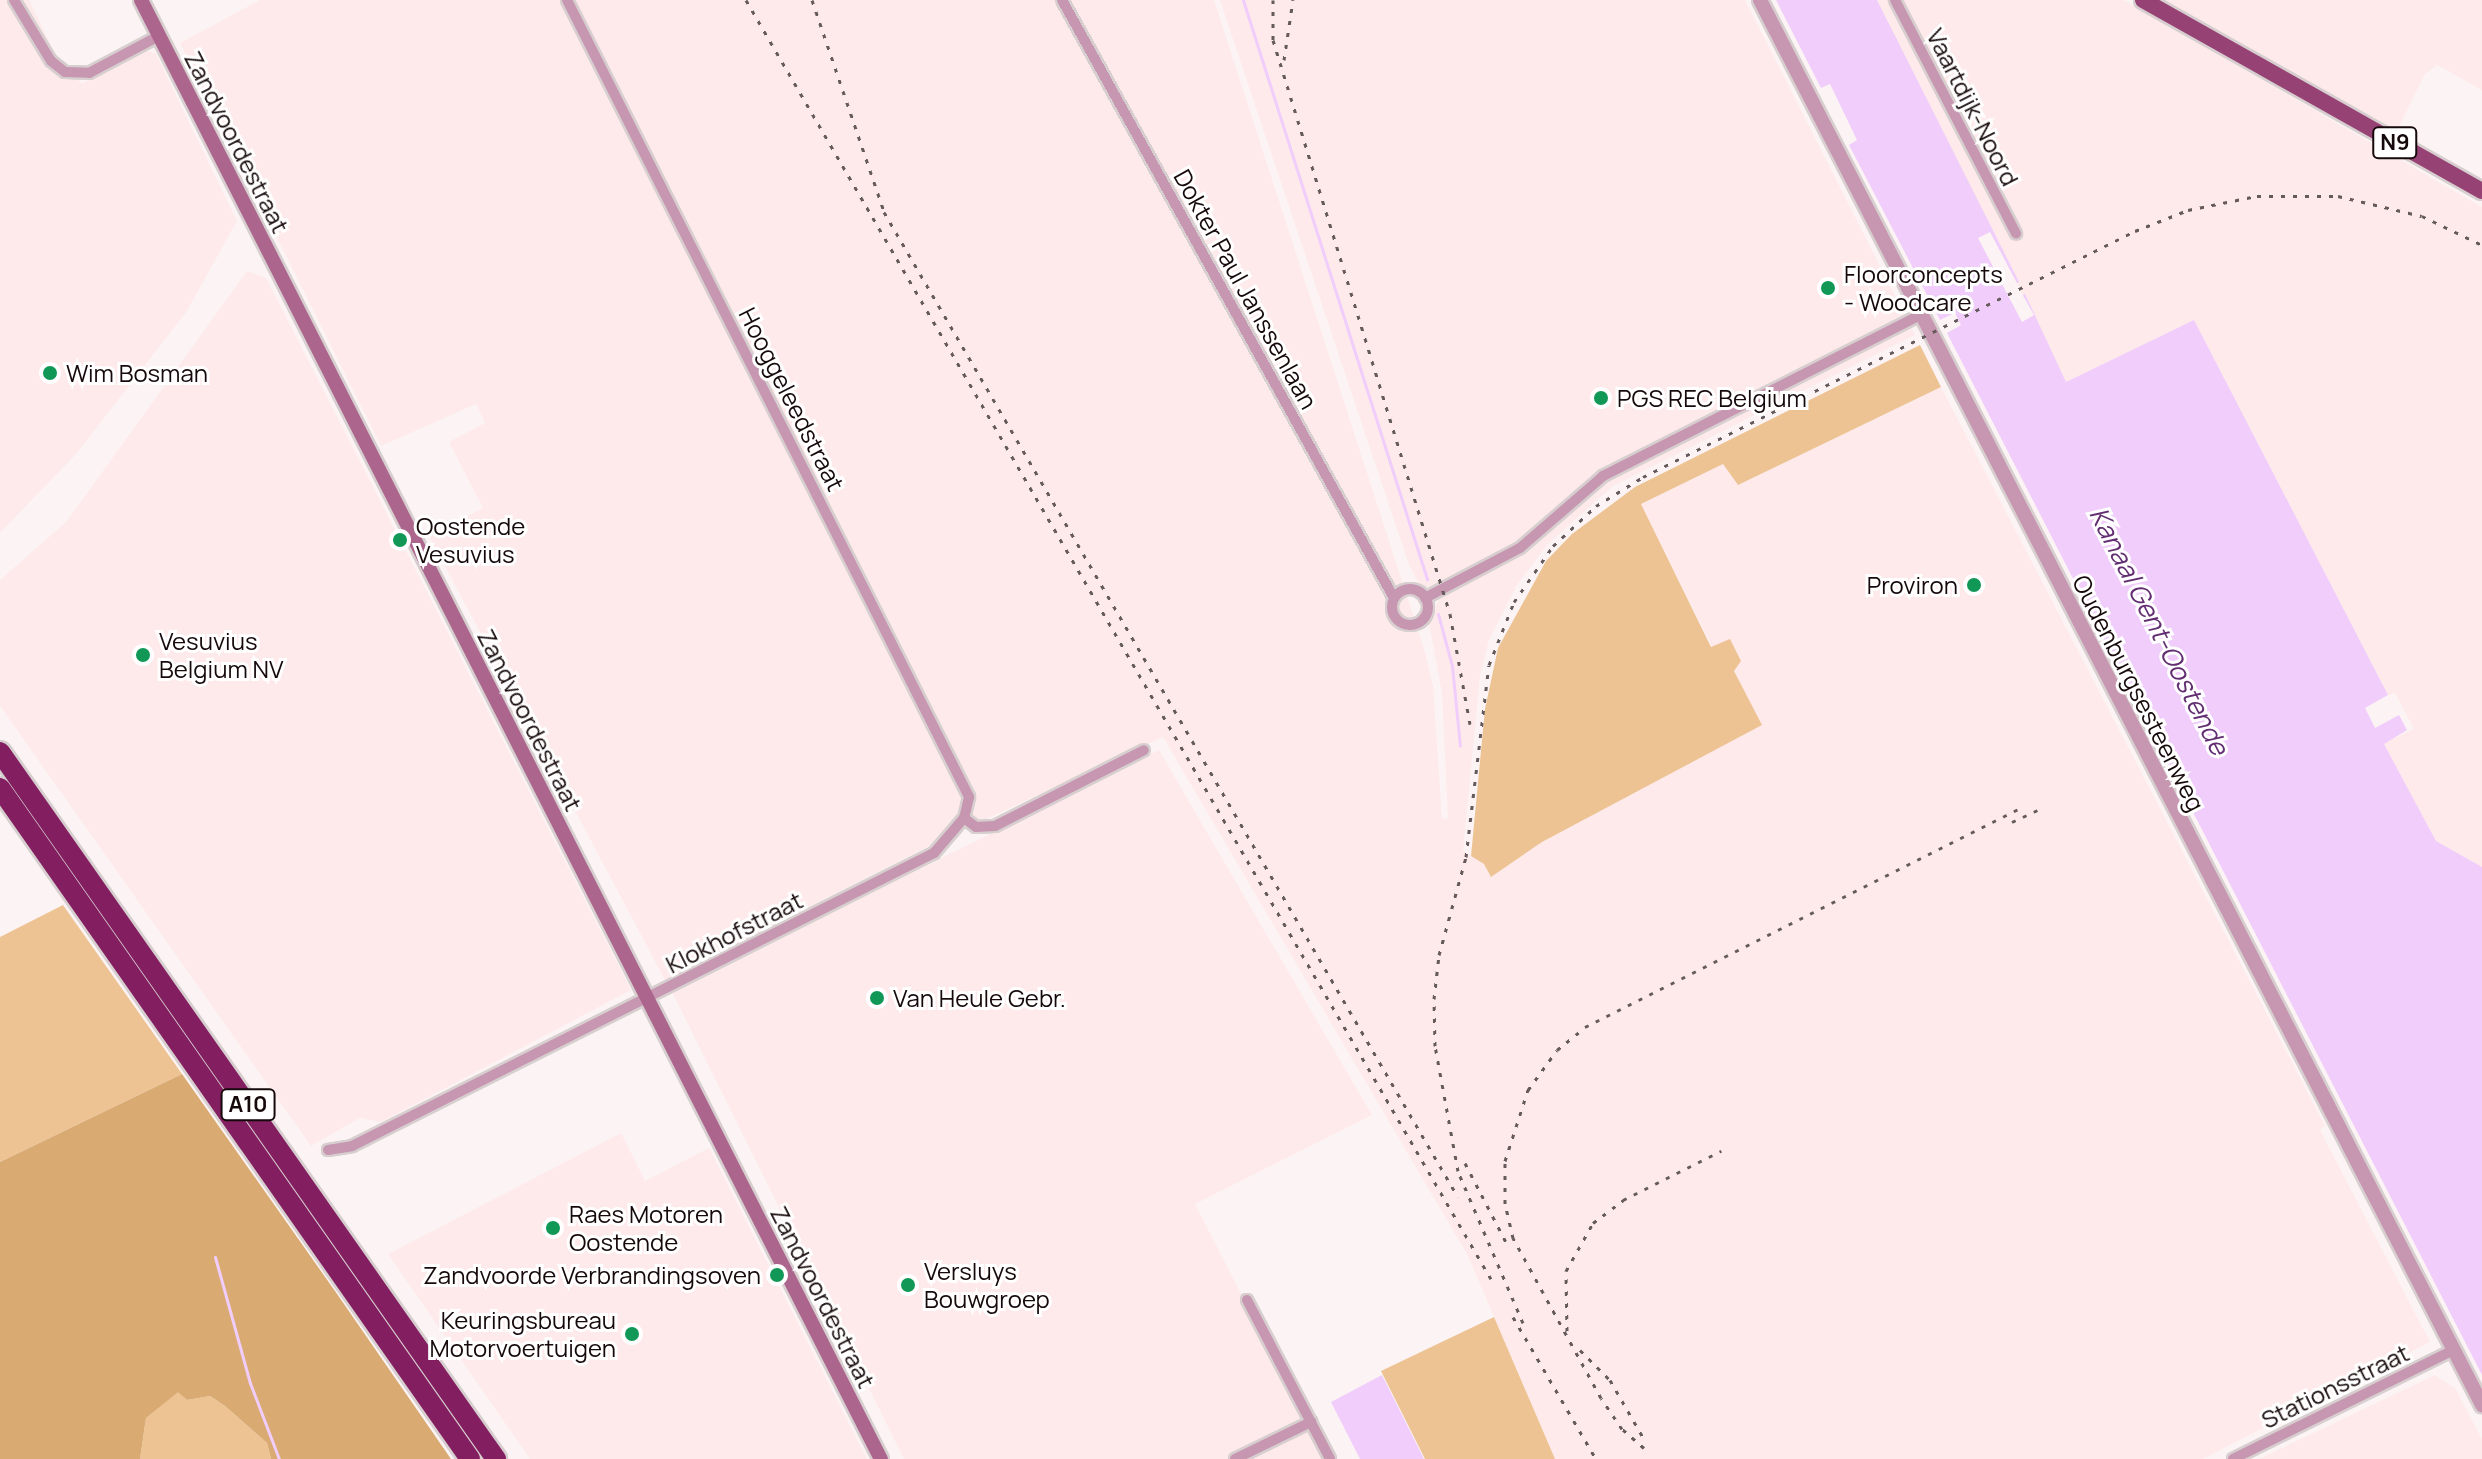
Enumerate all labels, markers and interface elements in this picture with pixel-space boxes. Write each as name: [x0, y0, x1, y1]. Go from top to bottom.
street label: Vaartdijk-Noord: [1921, 24, 2025, 190]
street label: Zandvoordestraat: [179, 46, 295, 238]
road number: N9: [2371, 125, 2419, 161]
street label: Dokter Paul Janssenlaan: [1168, 164, 1324, 414]
place label: Floorconcepts - Woodcare: [1844, 260, 2003, 316]
marker: Floorconcepts - Woodcare: [1819, 279, 1837, 297]
street label: Hooggeleedstraat: [733, 303, 851, 495]
place label: Wim Bosman: [66, 359, 208, 387]
marker: Wim Bosman: [41, 364, 59, 382]
place label: PGS REC Belgium: [1617, 384, 1807, 412]
marker: PGS REC Belgium: [1592, 389, 1610, 407]
water label: Kanaal Gent-Oostende: [2083, 502, 2235, 760]
place label: Oostende Vesuvius: [416, 512, 525, 568]
marker: Oostende Vesuvius: [391, 531, 409, 549]
street label: Oudenburgsesteenweg: [2067, 570, 2211, 816]
place label: Proviron: [1867, 571, 1958, 599]
marker: Proviron: [1965, 576, 1983, 594]
street label: Zandvoordestraat: [472, 624, 588, 816]
place label: Vesuvius Belgium NV: [159, 627, 283, 683]
marker: Vesuvius Belgium NV: [134, 646, 152, 664]
street label: Klokhofstraat: [661, 885, 807, 979]
place label: Van Heule Gebr.: [893, 984, 1066, 1012]
marker: Van Heule Gebr.: [868, 989, 886, 1007]
road number: A10: [220, 1087, 276, 1123]
place label: Raes Motoren Oostende: [569, 1200, 723, 1256]
street label: Zandvoordestraat: [765, 1201, 881, 1393]
marker: Raes Motoren Oostende: [544, 1219, 562, 1237]
place label: Versluys Bouwgroep: [924, 1257, 1050, 1313]
place label: Zandvoorde Verbrandingsoven: [423, 1261, 761, 1289]
marker: Zandvoorde Verbrandingsoven: [768, 1266, 786, 1284]
marker: Versluys Bouwgroep: [899, 1276, 917, 1294]
place label: Keuringsbureau Motorvoertuigen: [429, 1306, 616, 1362]
marker: Keuringsbureau Motorvoertuigen: [623, 1325, 641, 1343]
street label: Stationsstraat: [2256, 1338, 2414, 1434]

